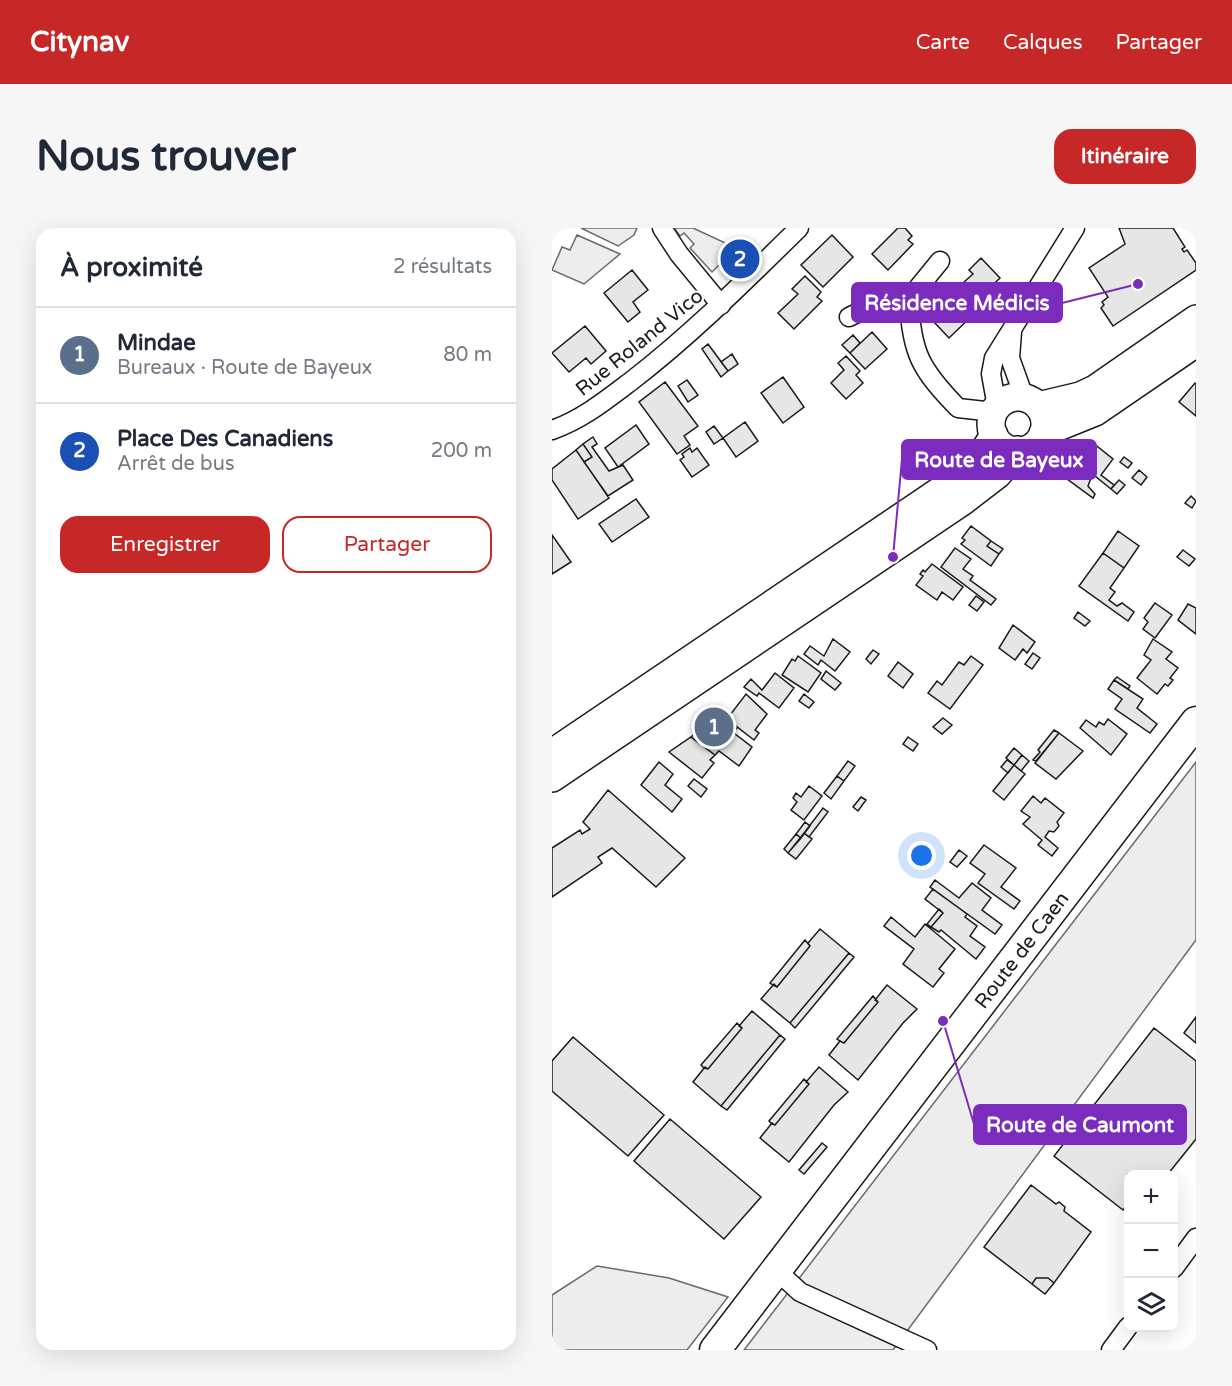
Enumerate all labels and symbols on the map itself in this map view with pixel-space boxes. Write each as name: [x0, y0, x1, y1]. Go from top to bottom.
pin: 2: [720, 237, 759, 282]
callout: Résidence Médicis: [852, 283, 1062, 322]
street label: Rue Roland Vico: [571, 284, 708, 401]
text: Résidence Médicis: [864, 291, 1050, 316]
callout: Route de Bayeux: [902, 440, 1096, 479]
text: Route de Bayeux: [914, 448, 1084, 473]
pin: 1: [694, 704, 734, 750]
your location: [907, 841, 936, 870]
street label: Route de Caen: [970, 887, 1074, 1014]
callout: Route de Caumont: [974, 1105, 1186, 1144]
text: Route de Caumont: [986, 1113, 1174, 1138]

